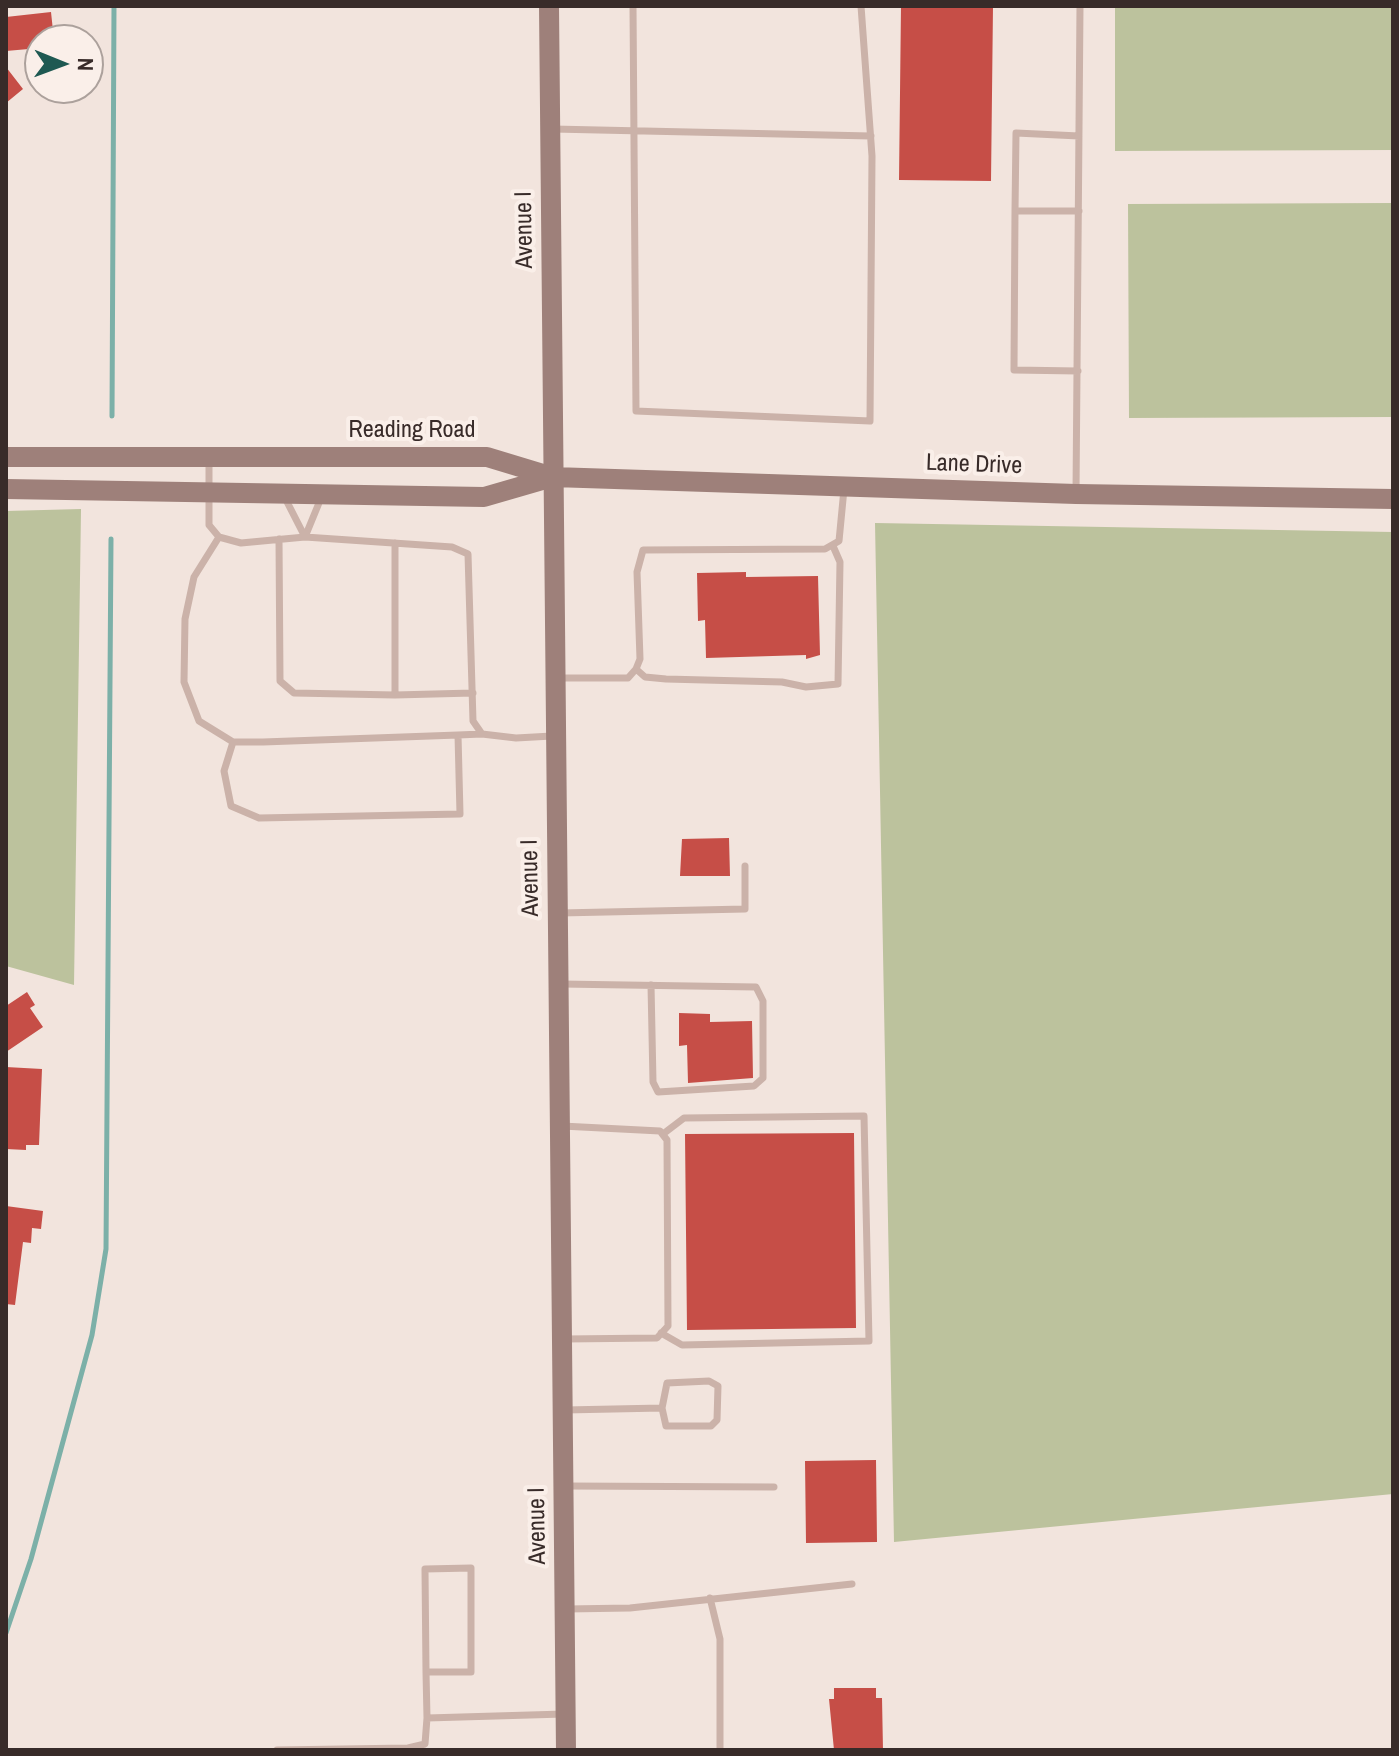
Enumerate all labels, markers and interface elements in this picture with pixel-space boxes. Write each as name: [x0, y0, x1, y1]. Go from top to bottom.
north arrow: [24, 24, 104, 104]
text: N: [71, 58, 101, 71]
street label: Avenue I: [510, 191, 540, 269]
street label: Reading Road: [349, 417, 475, 445]
street label: Lane Drive: [925, 449, 1023, 481]
street label: Avenue I: [516, 839, 546, 917]
street label: Avenue I: [523, 1487, 553, 1565]

